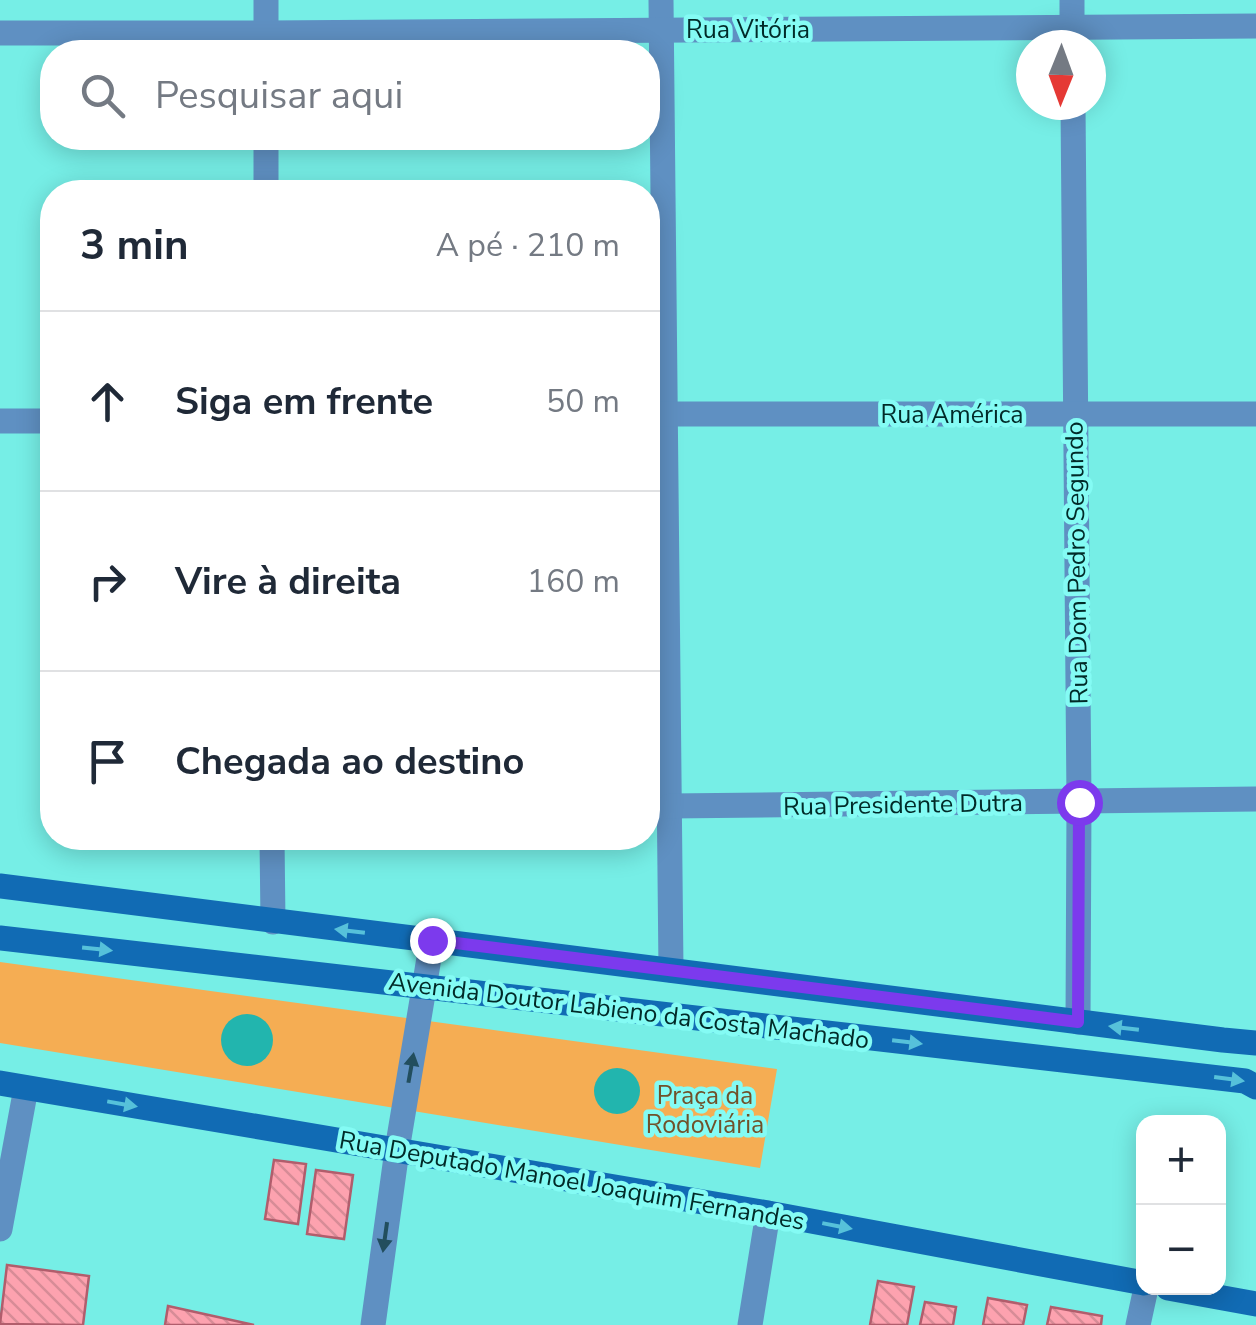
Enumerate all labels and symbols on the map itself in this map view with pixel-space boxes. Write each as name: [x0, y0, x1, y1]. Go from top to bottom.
street label: Rua Vitória: [686, 13, 810, 47]
north arrow: [1016, 30, 1106, 120]
street label: Rua América: [881, 398, 1023, 432]
street label: Rua Dom Pedro Segundo: [1058, 421, 1096, 705]
route start: [1057, 780, 1103, 826]
street label: Rua Presidente Dutra: [783, 786, 1023, 824]
route end: [410, 918, 456, 964]
one-way arrow: [334, 923, 366, 939]
one-way arrow: [81, 941, 113, 957]
street label: Avenida Doutor Labieno da Costa Machado: [387, 965, 871, 1057]
one-way arrow: [1108, 1019, 1140, 1035]
one-way arrow: [891, 1034, 923, 1050]
one-way arrow: [404, 1052, 419, 1083]
one-way arrow: [1214, 1072, 1245, 1088]
park label: Praça da Rodoviária: [646, 1079, 764, 1142]
one-way arrow: [107, 1097, 138, 1112]
street label: Rua Deputado Manoel Joaquim Fernandes: [336, 1123, 807, 1239]
one-way arrow: [822, 1219, 854, 1234]
one-way arrow: [377, 1222, 393, 1254]

